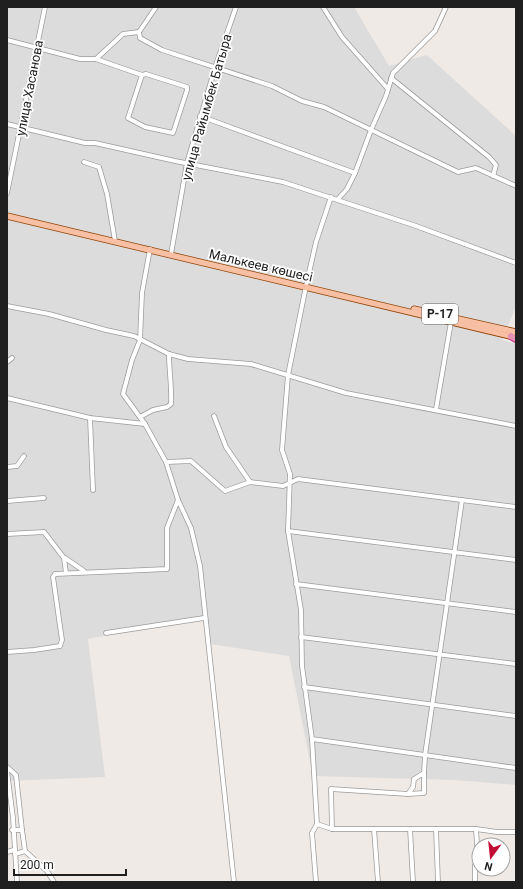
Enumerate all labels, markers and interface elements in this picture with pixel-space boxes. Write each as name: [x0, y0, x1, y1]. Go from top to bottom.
street label: улица Райымбек Батыра: [178, 32, 235, 182]
street label: улица Хасанова: [13, 39, 46, 137]
street label: Малькеев көшесі: [208, 246, 314, 285]
road number: P-17: [422, 304, 458, 324]
north arrow: [471, 837, 511, 877]
scale bar: [14, 851, 126, 877]
text: 200 m: [20, 858, 54, 872]
text: N: [483, 859, 494, 873]

